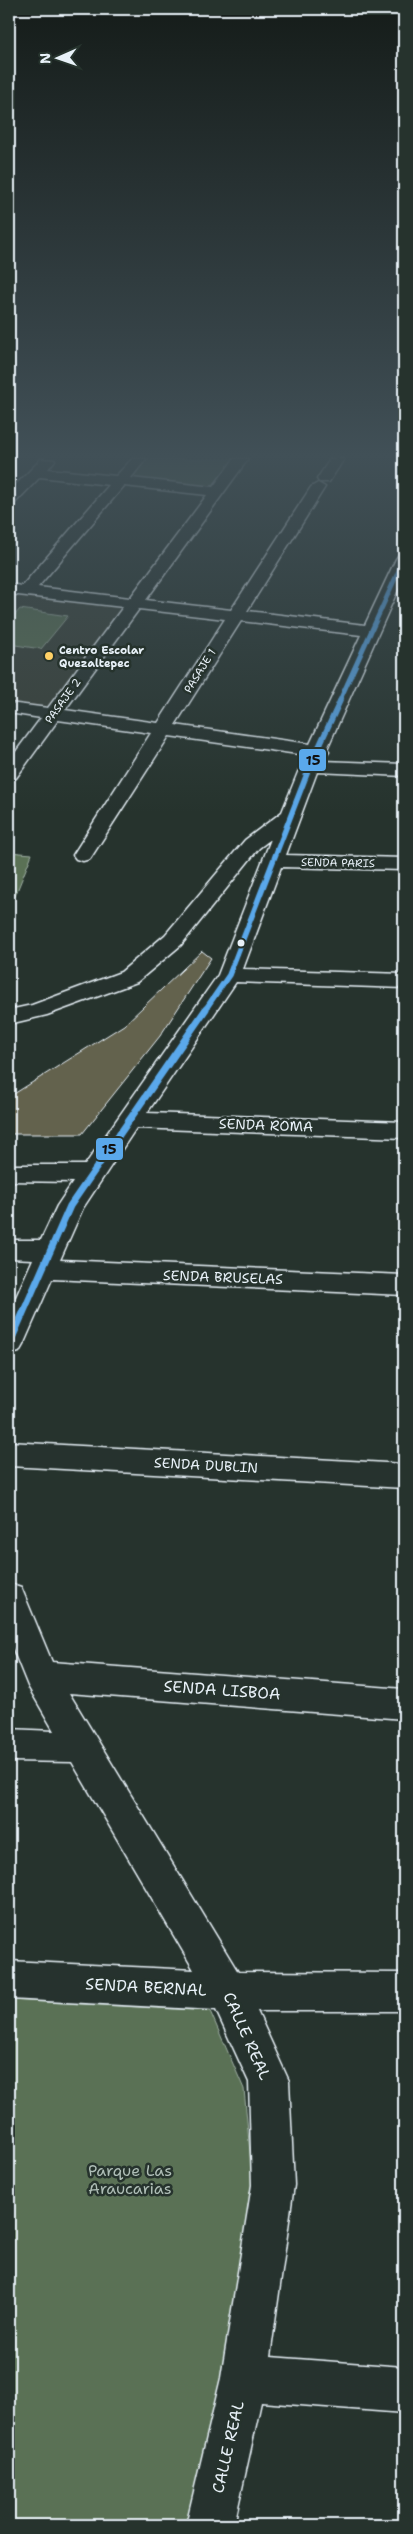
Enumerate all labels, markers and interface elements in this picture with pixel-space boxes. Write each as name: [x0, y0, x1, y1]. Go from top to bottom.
north arrow: [32, 32, 82, 82]
text: N: [36, 53, 54, 64]
place label: Centro Escolar Quezaltepec: [59, 643, 144, 671]
street label: PASAJE 1: [181, 646, 219, 696]
marker: Centro Escolar Quezaltepec: [43, 650, 55, 662]
street label: PASAJE 2: [41, 675, 85, 727]
line badge: 15: [298, 748, 327, 772]
text: 15: [305, 751, 321, 769]
street label: SENDA PARIS: [301, 855, 375, 871]
unlabelled marker: [236, 938, 246, 948]
street label: SENDA ROMA: [219, 1114, 313, 1136]
line badge: 15: [95, 1137, 124, 1161]
text: 15: [101, 1140, 117, 1158]
street label: SENDA BRUSELAS: [163, 1266, 284, 1288]
street label: SENDA DUBLIN: [153, 1453, 259, 1477]
street label: SENDA LISBOA: [163, 1675, 281, 1705]
street label: SENDA BERNAL: [85, 1973, 207, 2001]
street label: CALLE REAL: [218, 1989, 276, 2083]
park label: Parque Las Araucarias: [88, 2160, 172, 2199]
street label: CALLE REAL: [207, 2399, 249, 2495]

